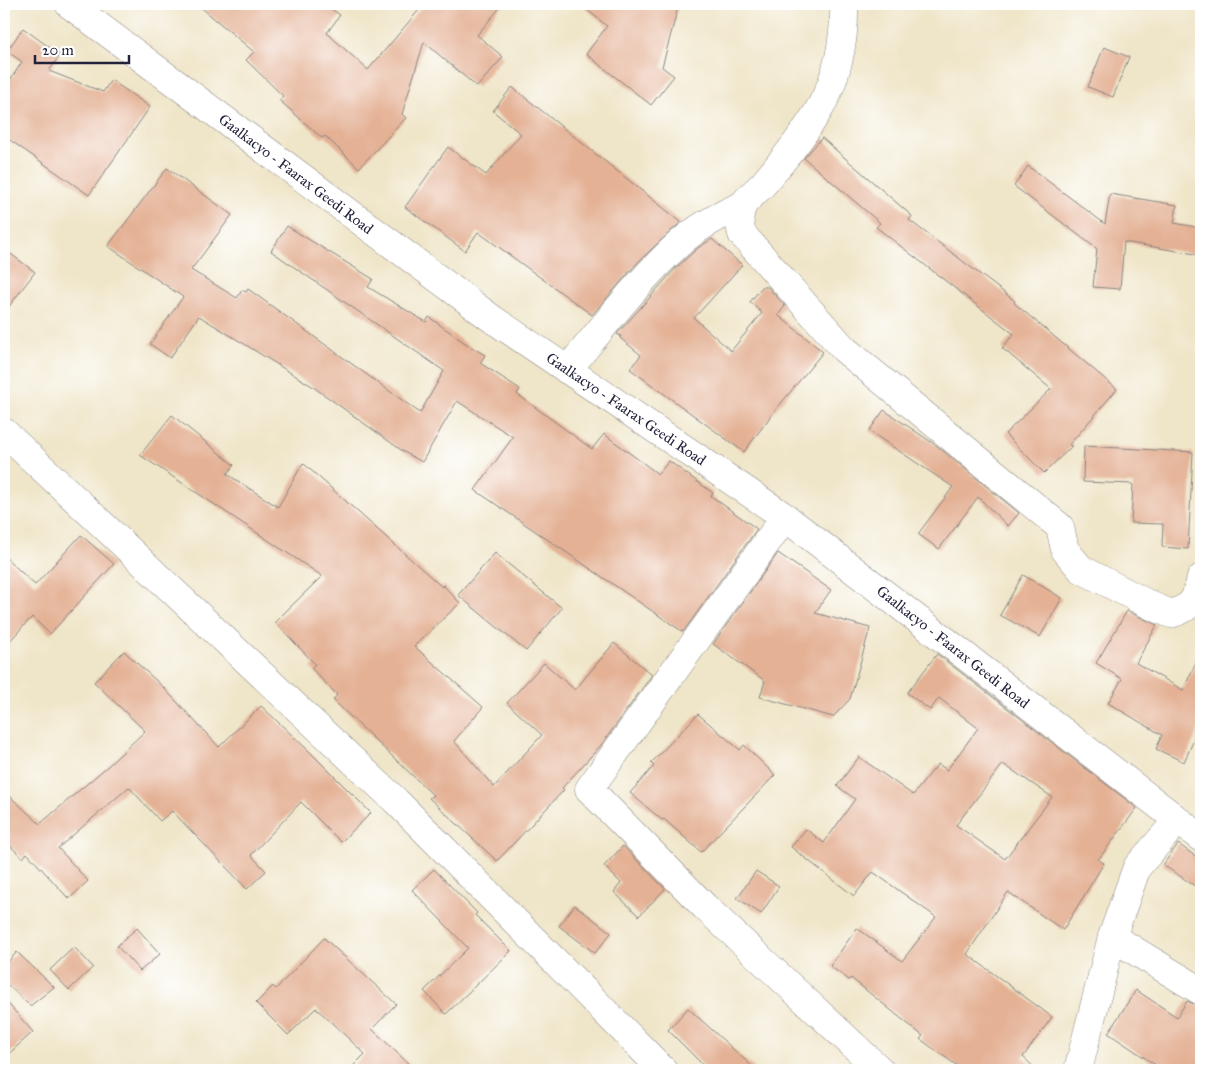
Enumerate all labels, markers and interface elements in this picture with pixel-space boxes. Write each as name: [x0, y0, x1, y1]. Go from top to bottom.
scale bar: [35, 32, 129, 64]
text: 20 m: [42, 41, 74, 59]
street label: Gaalkacyo - Faarax Geedi Road: [215, 110, 377, 238]
street label: Gaalkacyo - Faarax Geedi Road: [543, 349, 710, 470]
street label: Gaalkacyo - Faarax Geedi Road: [873, 582, 1033, 713]

